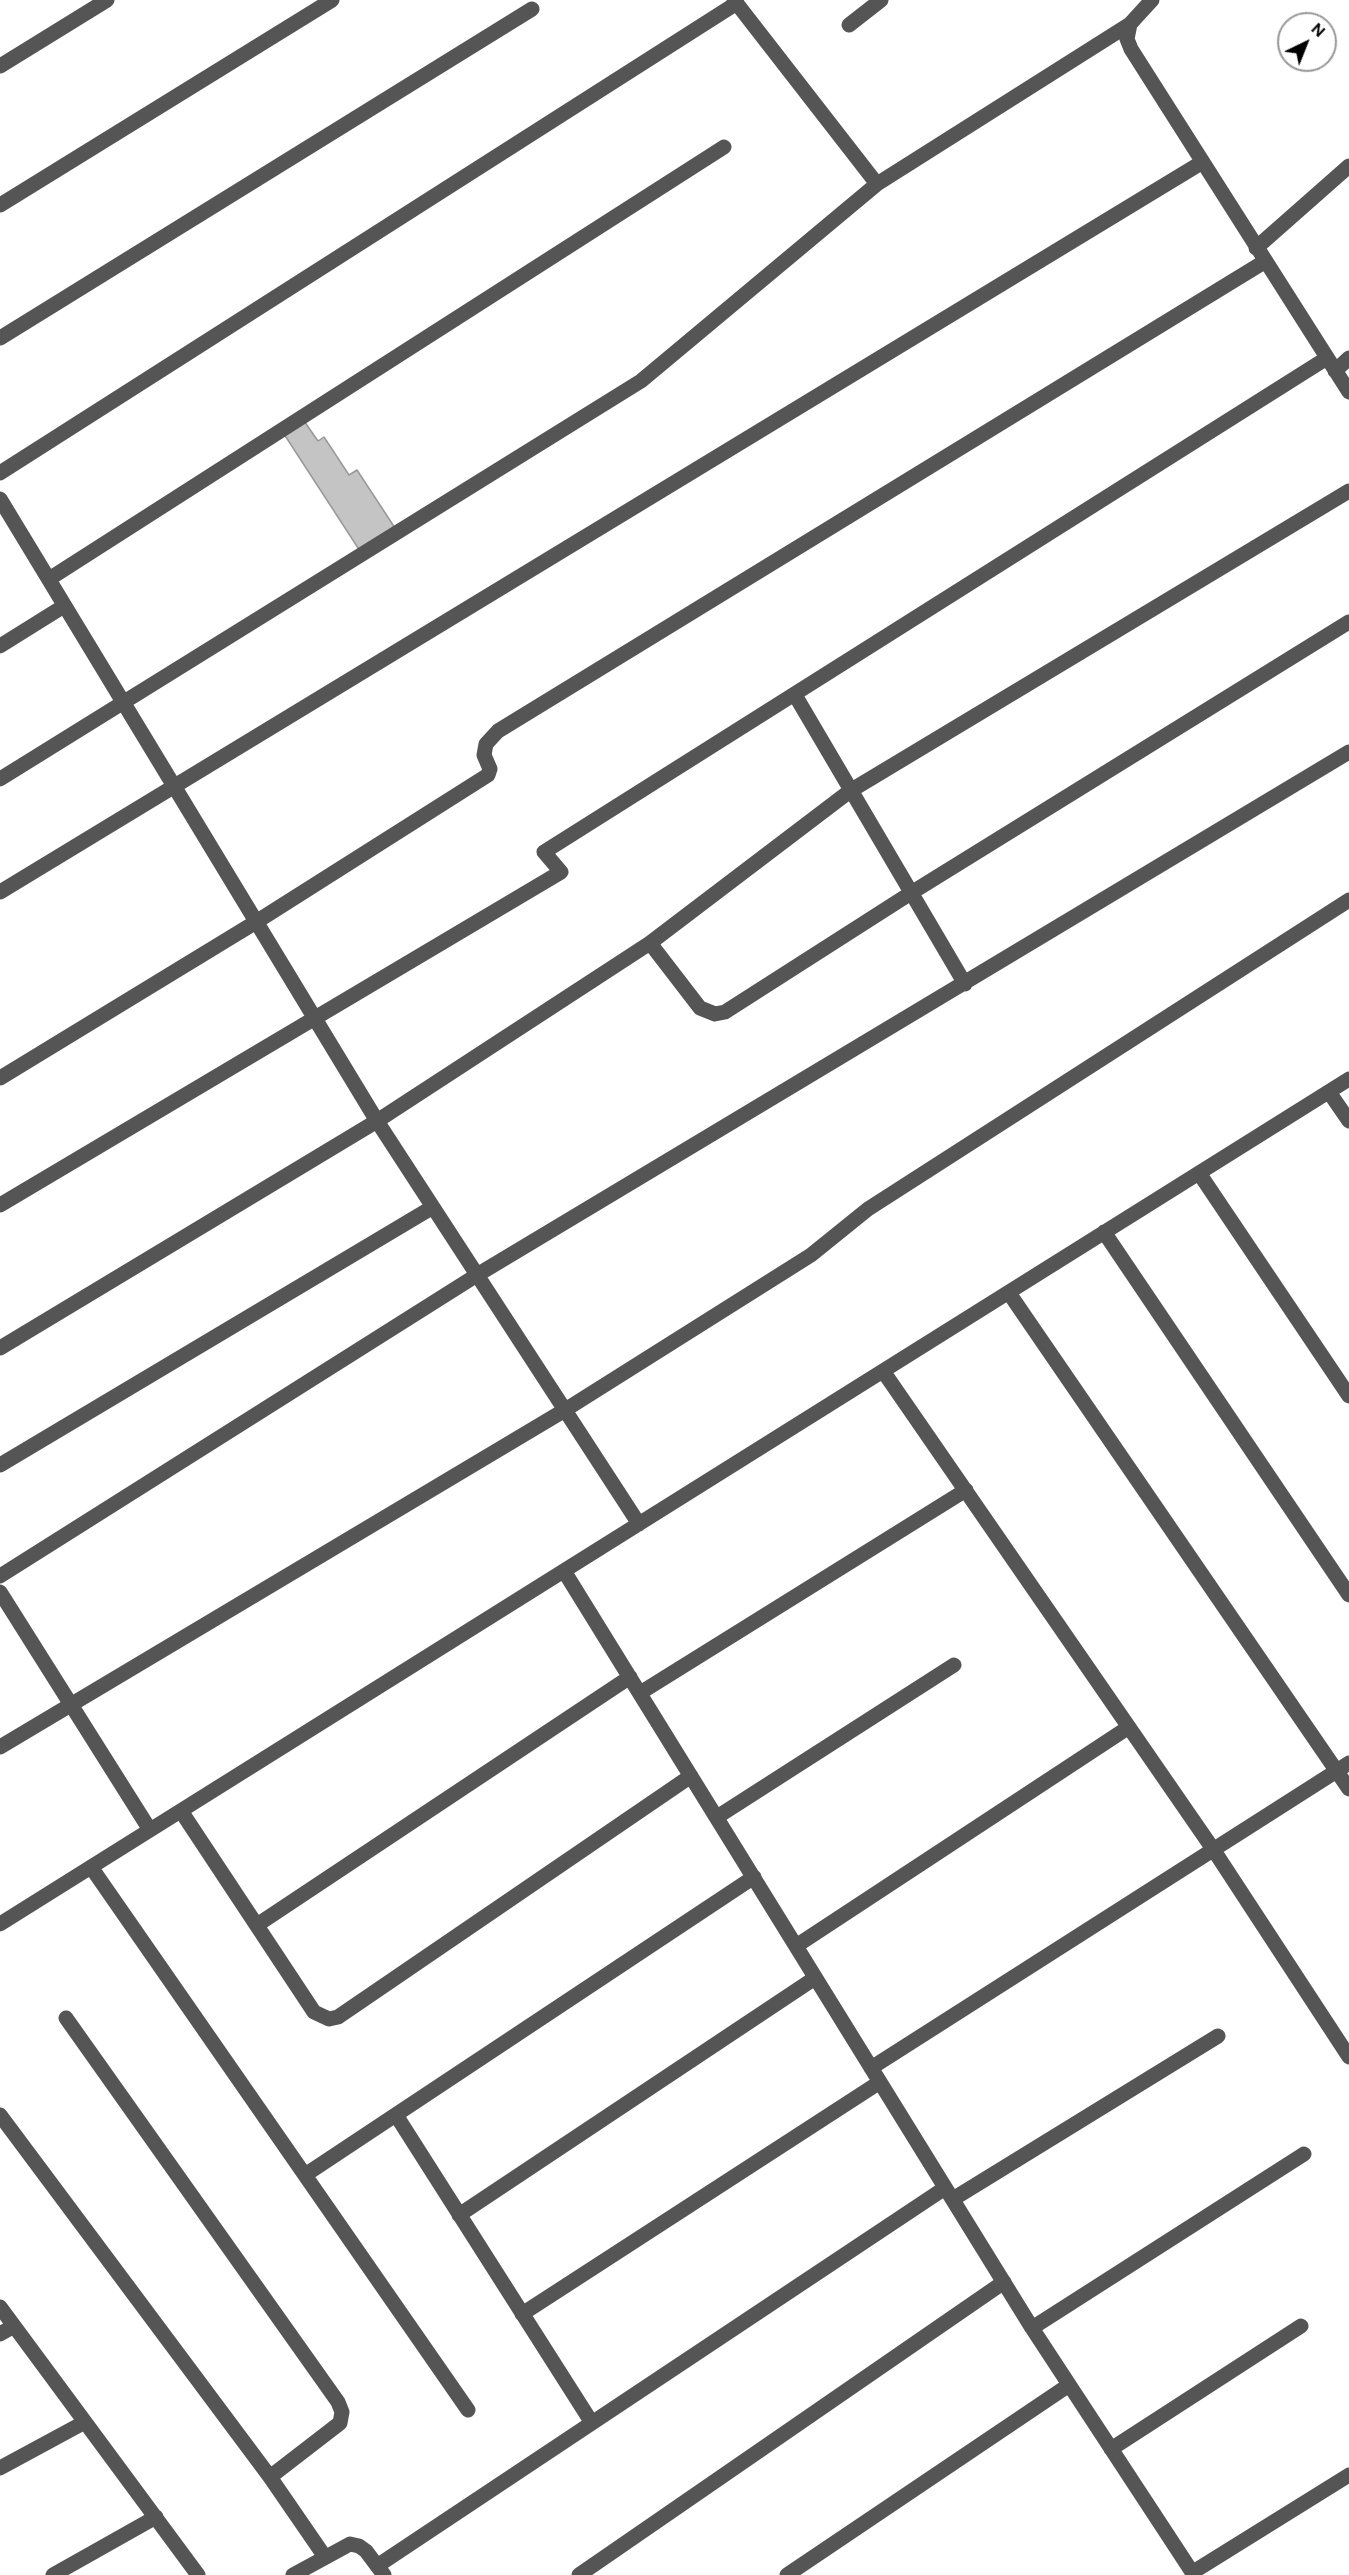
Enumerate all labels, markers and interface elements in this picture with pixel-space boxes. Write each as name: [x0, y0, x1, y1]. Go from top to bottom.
north arrow: [1277, 12, 1337, 72]
text: N: [1307, 18, 1330, 42]

